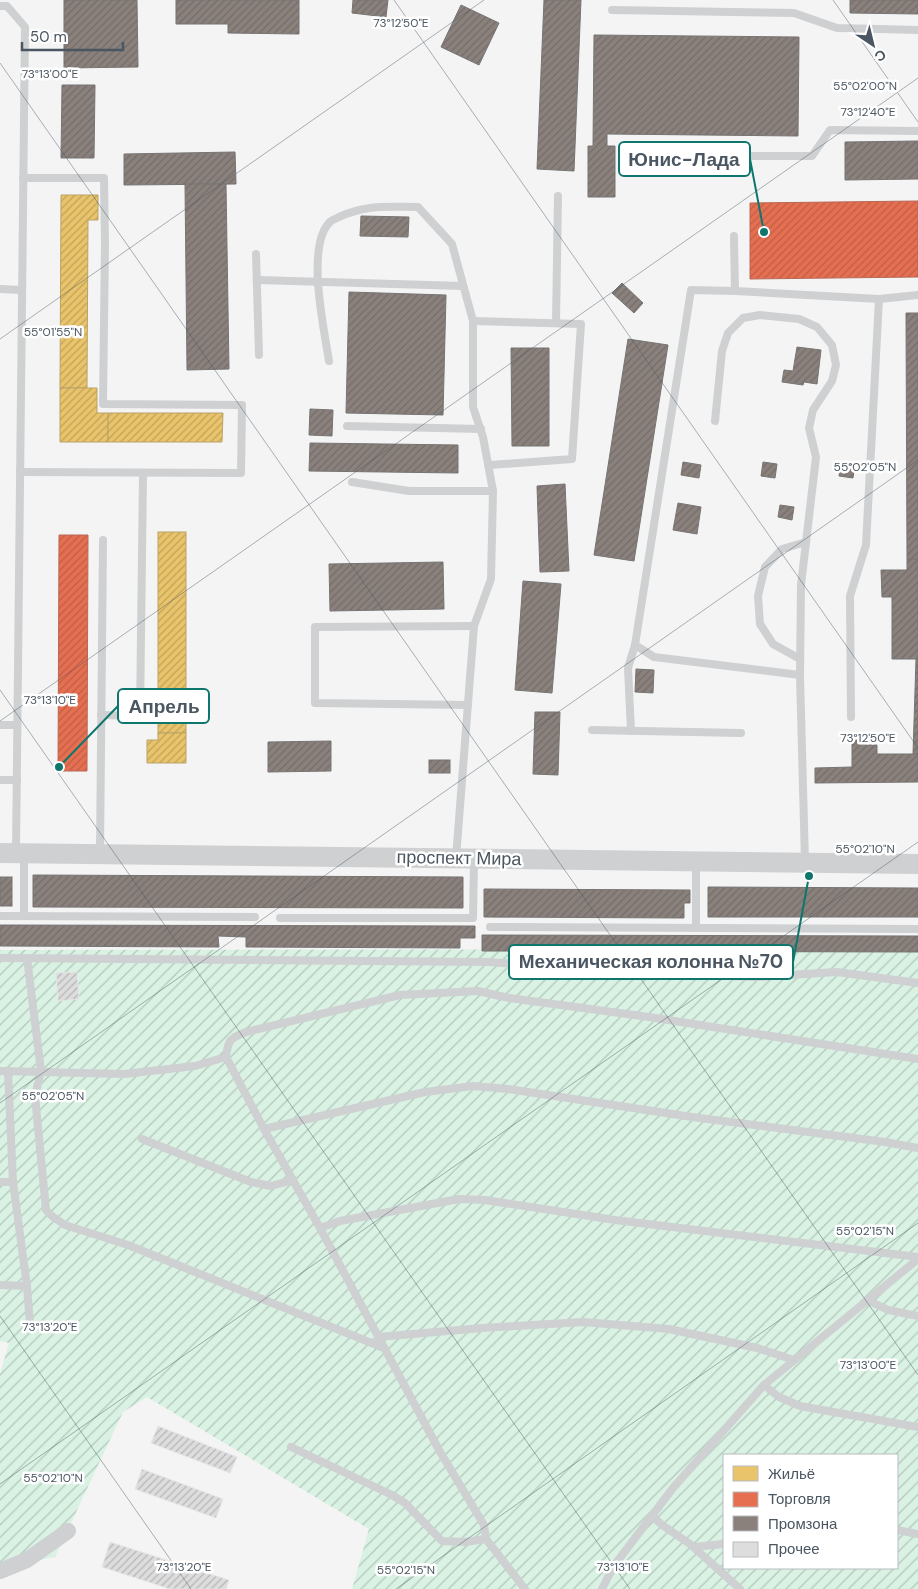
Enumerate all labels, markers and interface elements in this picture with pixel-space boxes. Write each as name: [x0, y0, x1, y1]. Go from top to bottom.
text: 73°12'50"E: [373, 15, 429, 31]
scale bar: [22, 20, 124, 52]
north arrow: [848, 20, 898, 70]
text: 50 m: [30, 27, 67, 47]
text: С: [871, 45, 890, 66]
text: 73°13'00"E: [22, 66, 79, 82]
text: 55°02'00"N: [833, 78, 897, 94]
text: 73°12'40"E: [841, 104, 896, 120]
callout: Юнис-Лада: [619, 142, 750, 176]
text: Юнис-Лада: [628, 147, 740, 172]
text: 55°01'55"N: [24, 324, 82, 340]
text: 55°02'05"N: [834, 459, 896, 475]
callout: Апрель: [118, 689, 209, 723]
text: 73°13'10"E: [24, 692, 76, 708]
text: Апрель: [128, 694, 200, 719]
text: 73°12'50"E: [840, 730, 896, 746]
text: 55°02'10"N: [835, 841, 895, 857]
street label: проспект Мира: [396, 845, 523, 871]
callout: Механическая колонна №70: [509, 945, 793, 979]
text: Механическая колонна №70: [519, 949, 783, 974]
text: 55°02'05"N: [22, 1088, 84, 1104]
text: 55°02'15"N: [836, 1223, 894, 1239]
text: 73°13'20"E: [22, 1319, 78, 1335]
text: 73°13'00"E: [840, 1357, 897, 1373]
legend: [723, 1454, 898, 1569]
text: Жильё: [768, 1464, 815, 1484]
text: 55°02'10"N: [23, 1470, 83, 1486]
text: Торговля: [768, 1489, 831, 1509]
text: Промзона: [768, 1514, 838, 1534]
text: Прочее: [768, 1539, 820, 1559]
text: 73°13'20"E: [156, 1559, 212, 1575]
text: 73°13'10"E: [597, 1559, 649, 1575]
text: 55°02'15"N: [377, 1562, 435, 1578]

